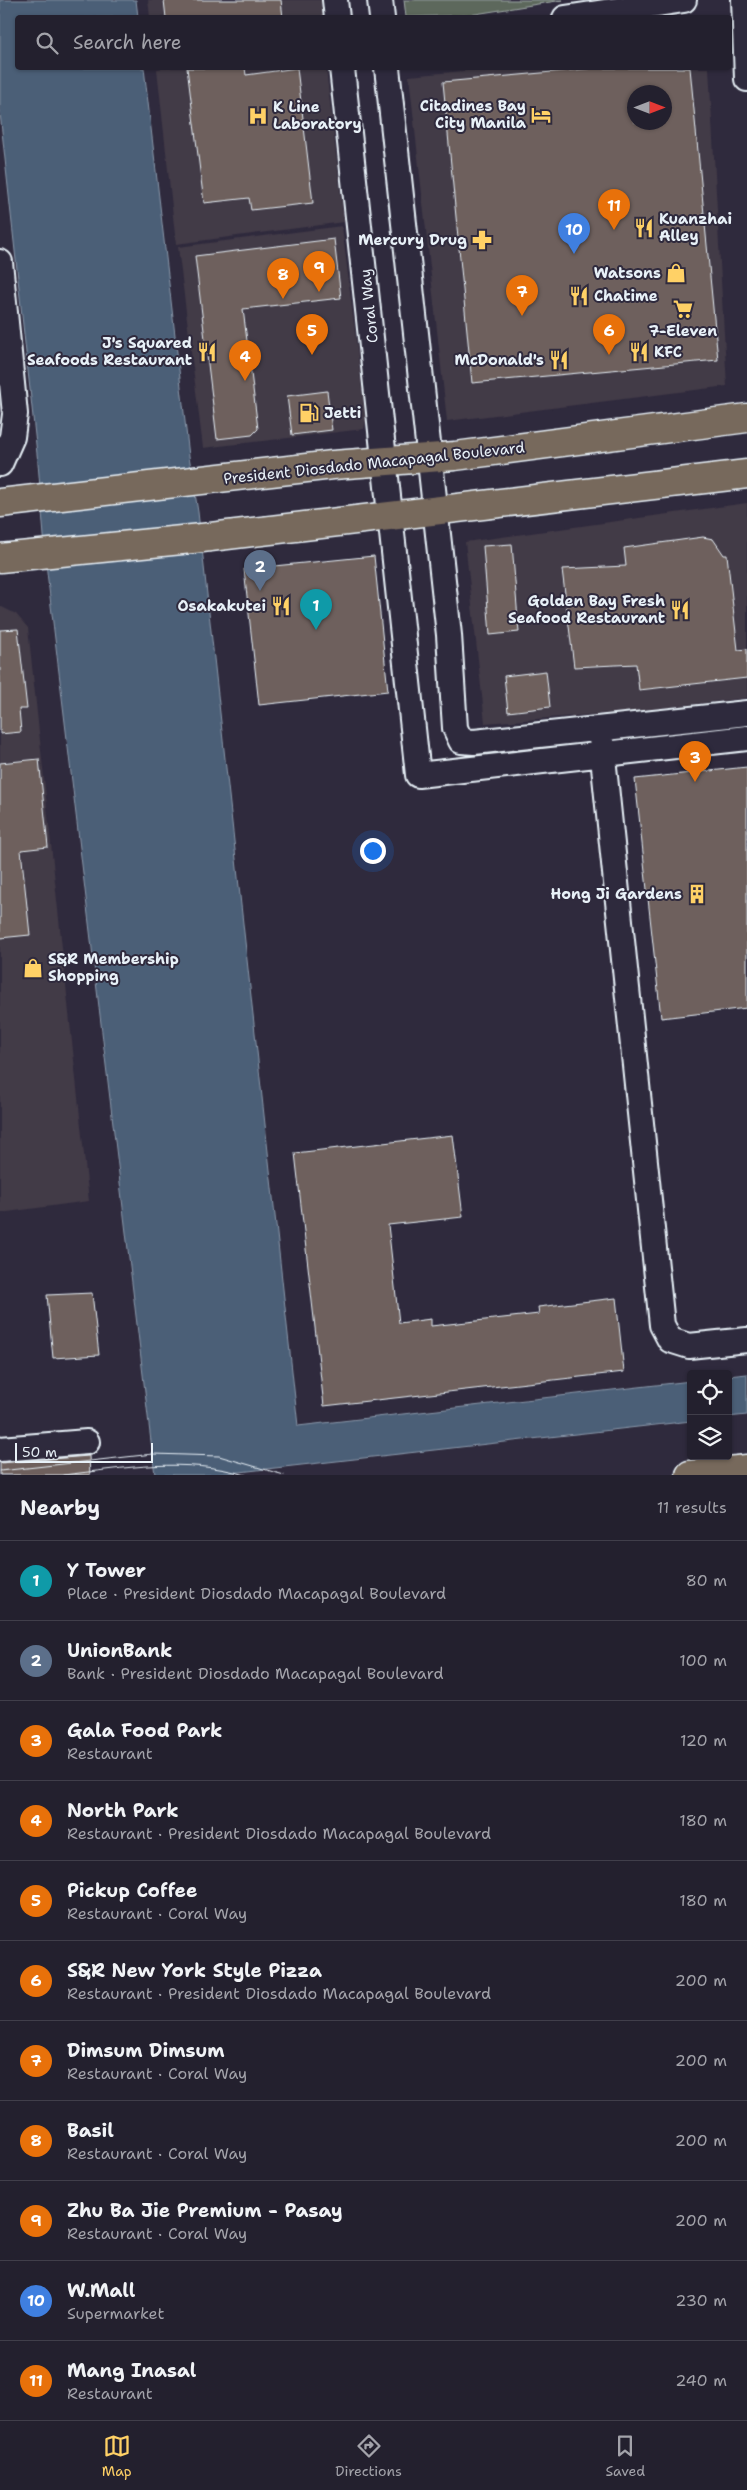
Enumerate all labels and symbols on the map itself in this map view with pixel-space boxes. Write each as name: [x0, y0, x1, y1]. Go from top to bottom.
north arrow: [627, 85, 672, 130]
place label: Citadines Bay City Manila: [420, 96, 527, 133]
place label: K Line Laboratory: [273, 97, 362, 134]
hotel icon: Citadines Bay City Manila: [530, 104, 552, 126]
hospital icon: K Line Laboratory: [247, 105, 269, 127]
pin: 11: [598, 189, 630, 230]
place label: Kuanzhai Alley: [659, 209, 732, 246]
pin: 10: [558, 213, 590, 254]
restaurant icon: Kuanzhai Alley: [633, 217, 655, 239]
pharmacy icon: Mercury Drug: [471, 229, 493, 251]
place label: Mercury Drug: [358, 230, 467, 250]
pin: 9: [303, 251, 335, 292]
pin: 8: [267, 258, 299, 299]
shop icon: Watsons: [665, 262, 687, 284]
place label: Watsons: [594, 263, 661, 283]
street label: Coral Way: [355, 268, 383, 344]
pin: 7: [506, 275, 538, 316]
restaurant icon: Chatime: [568, 285, 590, 307]
place label: Chatime: [594, 286, 658, 306]
supermarket icon: 7-Eleven: [672, 298, 694, 320]
pin: 5: [296, 314, 328, 355]
pin: 6: [593, 314, 625, 355]
place label: 7-Eleven: [649, 321, 717, 341]
place label: J's Squared Seafoods Restaurant: [27, 333, 192, 370]
pin: 4: [229, 340, 261, 381]
restaurant icon: J's Squared Seafoods Restaurant: [196, 341, 218, 363]
restaurant icon: KFC: [628, 341, 650, 363]
place label: KFC: [654, 342, 682, 362]
restaurant icon: McDonald's: [548, 349, 570, 371]
place label: McDonald's: [454, 350, 544, 370]
fuel station icon: Jetti: [298, 402, 320, 424]
place label: Jetti: [324, 403, 361, 423]
street label: President Diosdado Macapagal Boulevard: [222, 437, 526, 489]
pin: 2: [244, 550, 276, 591]
pin: 1: [300, 589, 332, 630]
place label: Golden Bay Fresh Seafood Restaurant: [508, 591, 665, 628]
restaurant icon: Osakakutei: [270, 595, 292, 617]
place label: Osakakutei: [177, 596, 266, 616]
restaurant icon: Golden Bay Fresh Seafood Restaurant: [669, 599, 691, 621]
pin: 3: [679, 741, 711, 782]
your location: [360, 838, 386, 864]
building icon: Hong Ji Gardens: [686, 883, 708, 905]
place label: Hong Ji Gardens: [551, 884, 682, 904]
place label: S&R Membership Shopping: [48, 949, 179, 986]
shop icon: S&R Membership Shopping: [22, 957, 44, 979]
scale bar: [15, 1440, 152, 1463]

